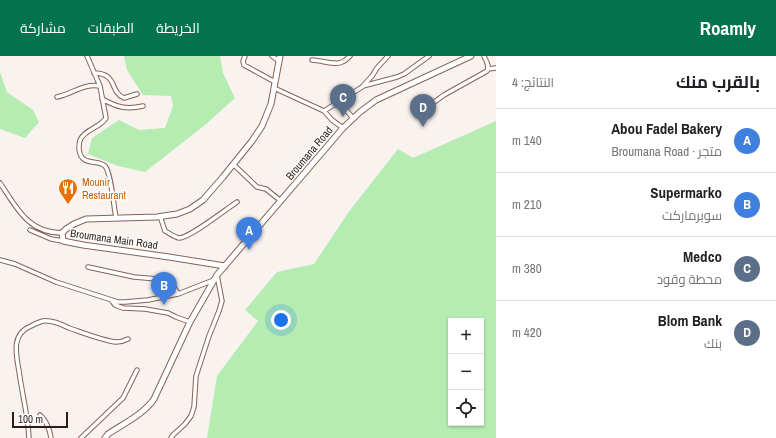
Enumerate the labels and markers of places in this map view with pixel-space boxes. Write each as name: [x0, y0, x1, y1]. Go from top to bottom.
pin: C: [330, 84, 356, 117]
pin: D: [410, 94, 436, 127]
place label: Mounir Restaurant: [82, 175, 127, 202]
restaurant icon: Mounir Restaurant: [57, 177, 79, 205]
pin: A: [236, 217, 262, 250]
pin: B: [151, 272, 177, 305]

